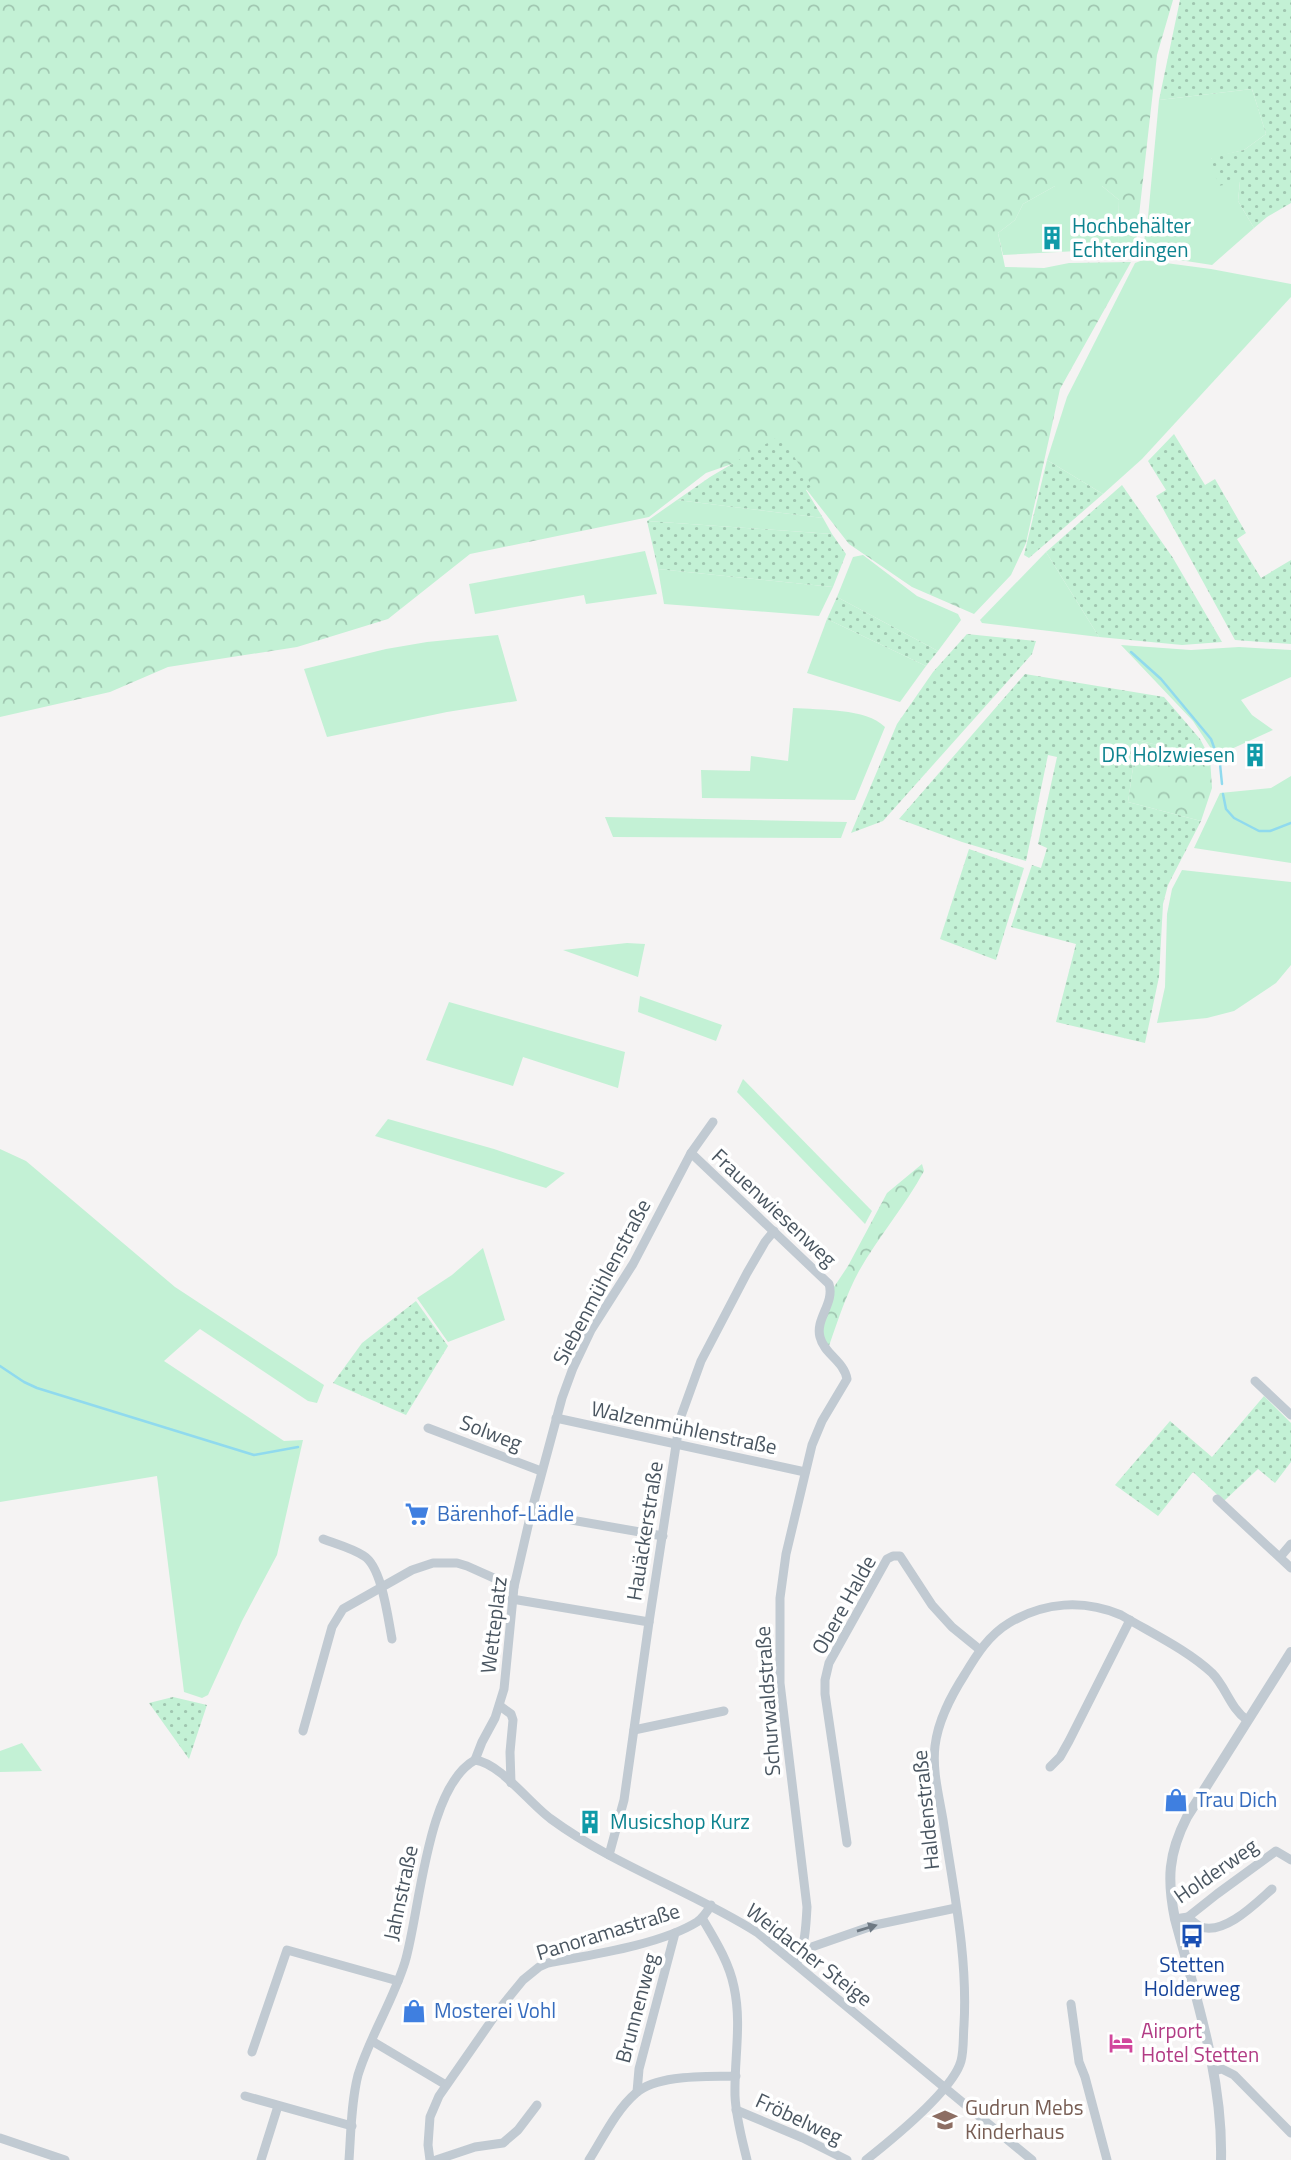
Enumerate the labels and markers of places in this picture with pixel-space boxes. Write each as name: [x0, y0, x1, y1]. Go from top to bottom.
place label: Hochbehälter Echterdingen: [1072, 209, 1191, 265]
building icon: Hochbehälter Echterdingen: [1038, 224, 1066, 252]
place label: DR Holzwiesen: [1101, 738, 1235, 770]
building icon: DR Holzwiesen: [1241, 741, 1269, 769]
place label: Bärenhof-Lädle: [437, 1497, 574, 1529]
supermarket icon: Bärenhof-Lädle: [403, 1500, 431, 1528]
place label: Trau Dich: [1196, 1783, 1277, 1815]
shop icon: Trau Dich: [1162, 1786, 1190, 1814]
place label: Musicshop Kurz: [610, 1805, 750, 1837]
building icon: Musicshop Kurz: [576, 1808, 604, 1836]
bus stop icon: Stetten Holderweg: [1178, 1922, 1206, 1950]
place label: Stetten Holderweg: [1144, 1948, 1240, 2004]
place label: Mosterei Vohl: [434, 1994, 556, 2026]
shop icon: Mosterei Vohl: [400, 1997, 428, 2025]
place label: Airport Hotel Stetten: [1141, 2014, 1259, 2070]
hotel icon: Airport Hotel Stetten: [1107, 2029, 1135, 2057]
place label: Gudrun Mebs Kinderhaus: [965, 2091, 1083, 2147]
school or university icon: Gudrun Mebs Kinderhaus: [931, 2106, 959, 2134]

